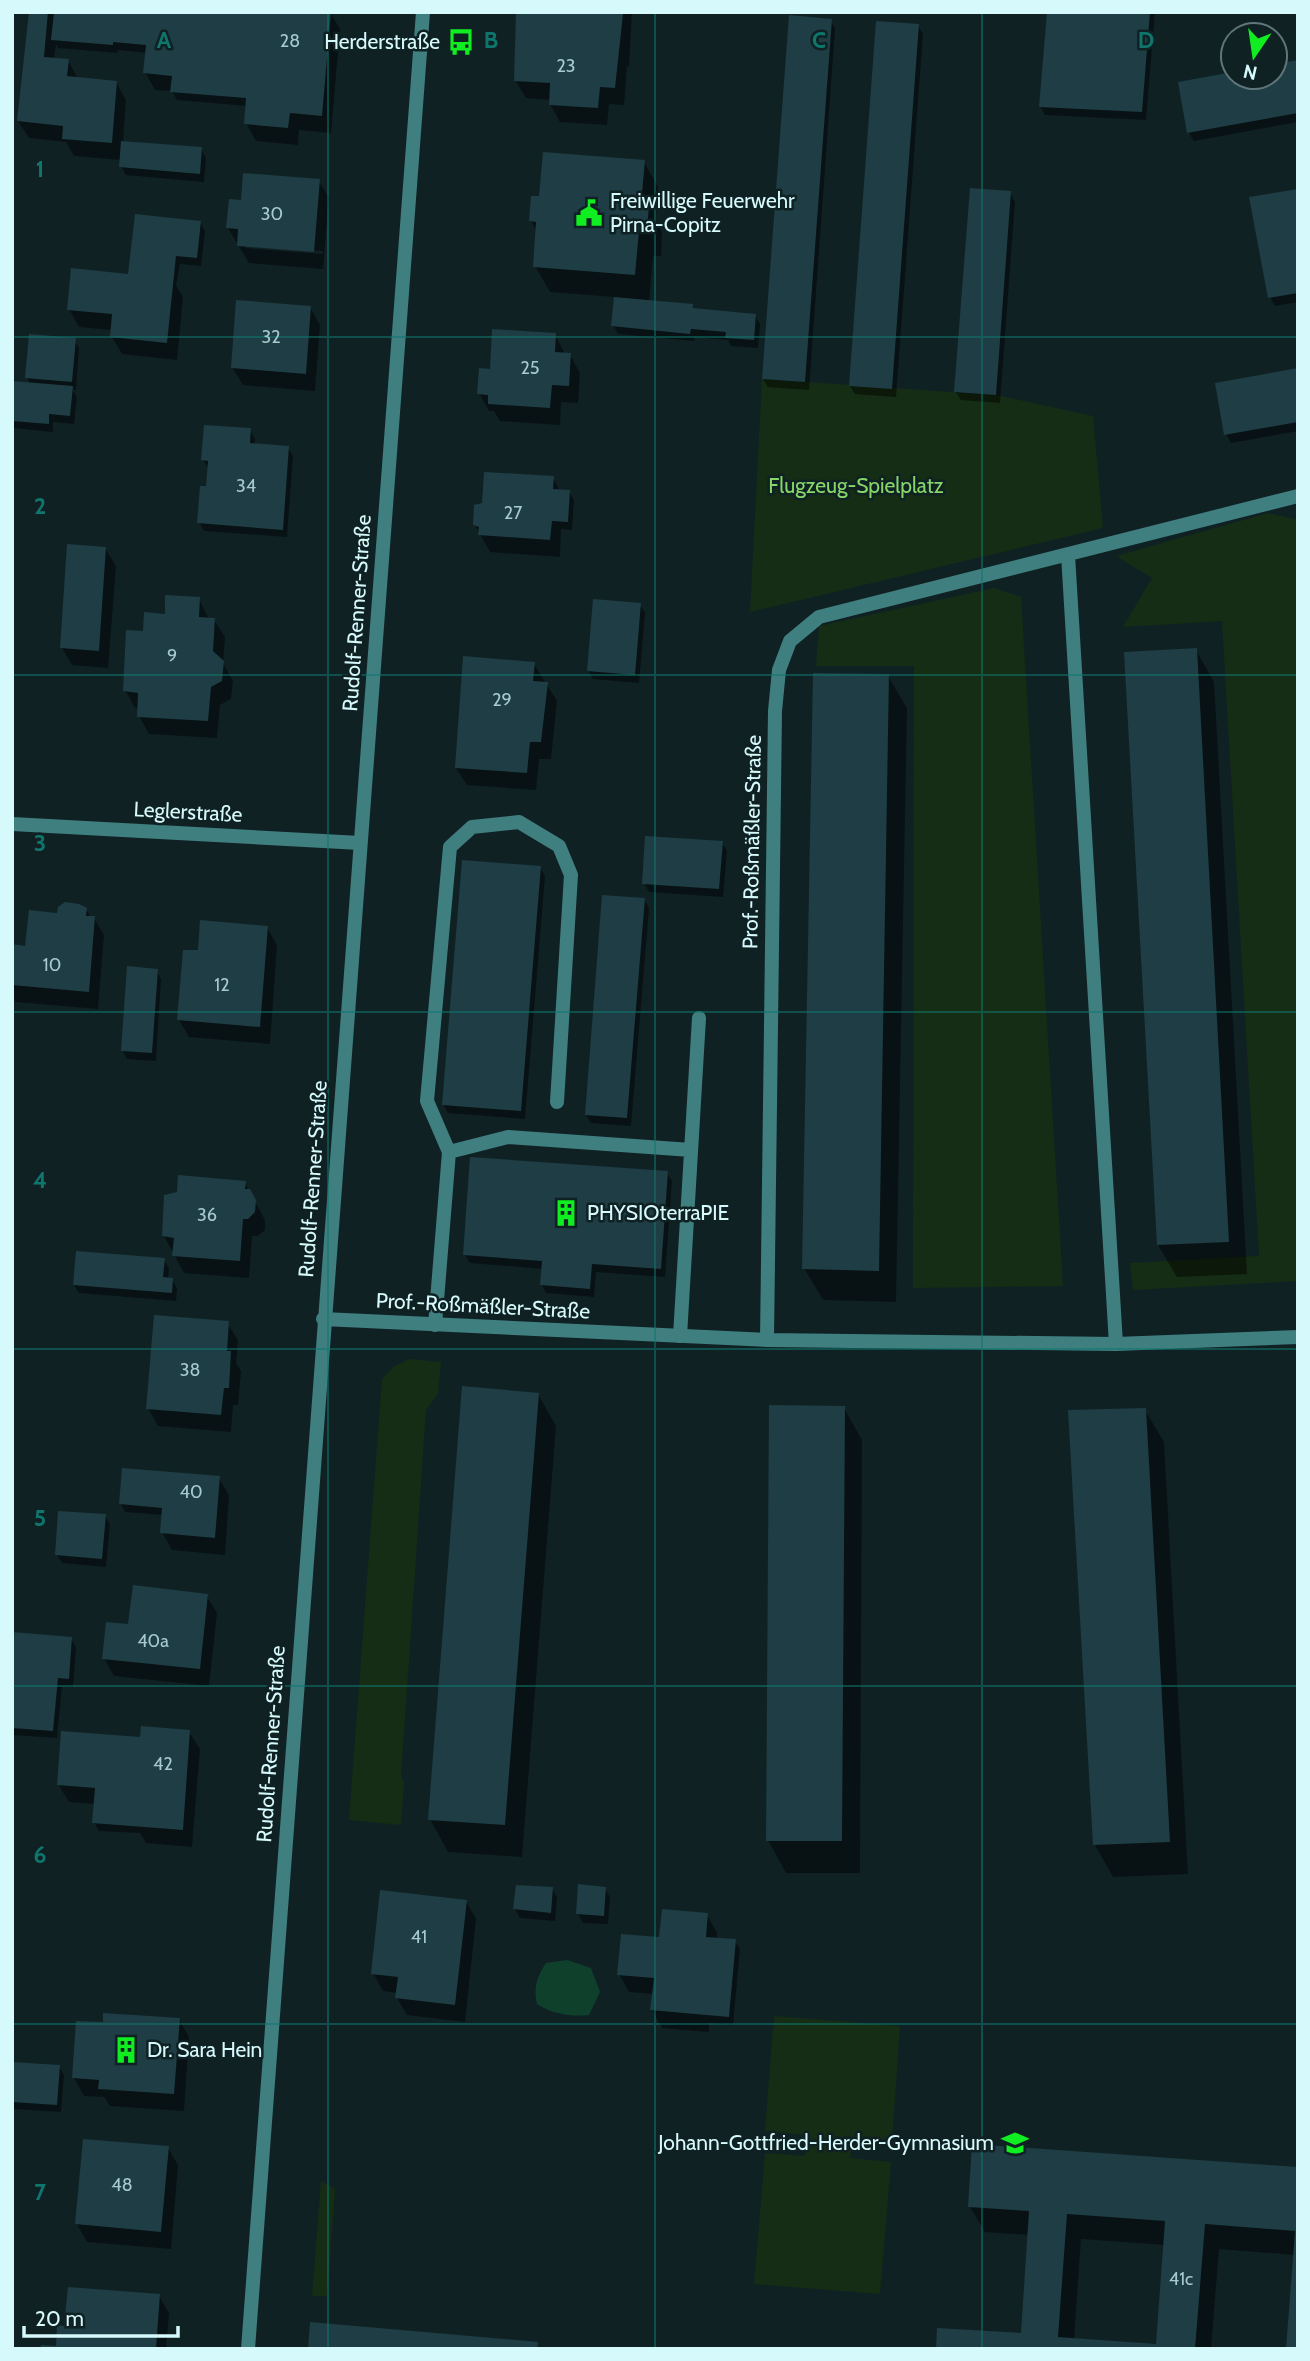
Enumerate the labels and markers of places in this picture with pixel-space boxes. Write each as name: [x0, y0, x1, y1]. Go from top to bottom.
bus stop icon: Herderstraße: [446, 27, 476, 57]
place label: Herderstraße: [324, 29, 440, 54]
place label: Freiwillige Feuerwehr Pirna-Copitz: [610, 188, 795, 237]
public building icon: Freiwillige Feuerwehr Pirna-Copitz: [574, 198, 604, 228]
building icon: PHYSIOterraPIE: [551, 1198, 581, 1228]
place label: PHYSIOterraPIE: [587, 1200, 729, 1225]
building icon: Dr. Sara Hein: [111, 2035, 141, 2065]
place label: Dr. Sara Hein: [147, 2037, 262, 2062]
school or university icon: Johann-Gottfried-Herder-Gymnasium: [1000, 2128, 1030, 2158]
place label: Johann-Gottfried-Herder-Gymnasium: [657, 2130, 994, 2155]

